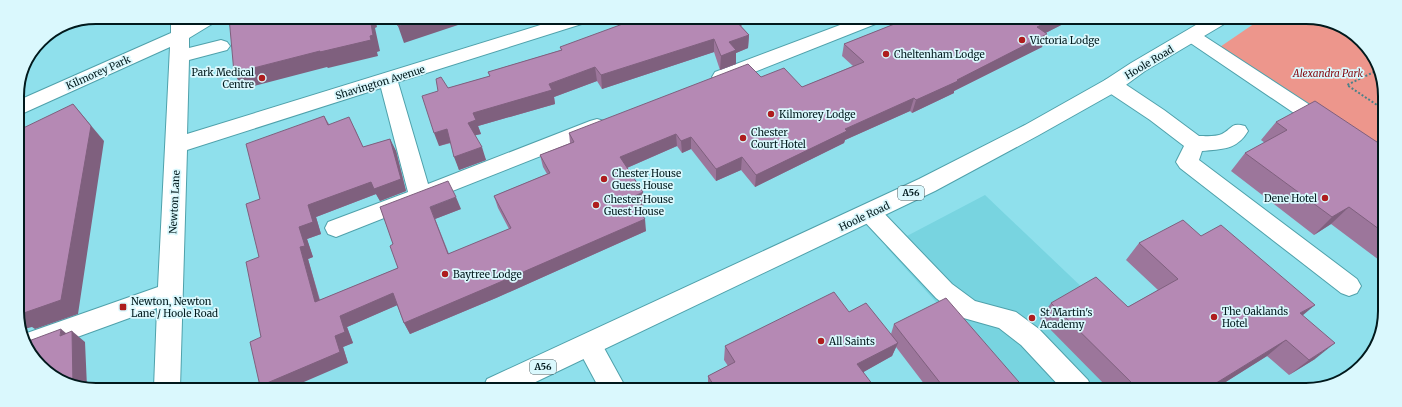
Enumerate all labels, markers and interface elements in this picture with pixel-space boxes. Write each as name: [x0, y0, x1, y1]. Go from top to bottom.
place label: Victoria Lodge: [1029, 34, 1099, 47]
marker: Victoria Lodge: [1017, 35, 1027, 45]
street label: Hoole Road: [1122, 43, 1176, 82]
place label: Cheltenham Lodge: [894, 48, 985, 61]
marker: Cheltenham Lodge: [881, 49, 891, 59]
street label: Kilmorey Park: [64, 52, 133, 92]
street label: Shavington Avenue: [334, 63, 426, 102]
place label: Park Medical Centre: [191, 66, 254, 91]
park label: Alexandra Park: [1292, 67, 1363, 80]
marker: Park Medical Centre: [257, 73, 267, 83]
place label: Kilmorey Lodge: [779, 108, 856, 121]
marker: Kilmorey Lodge: [766, 109, 776, 119]
place label: Chester Court Hotel: [751, 126, 806, 151]
marker: Chester Court Hotel: [738, 133, 748, 143]
place label: Chester House Guess House: [612, 167, 681, 192]
street label: Newton Lane: [166, 170, 183, 234]
marker: Chester House Guess House: [599, 174, 609, 184]
road number: A56: [898, 186, 924, 200]
place label: Dene Hotel: [1264, 192, 1317, 205]
place label: Chester House Guest House: [604, 193, 673, 218]
marker: Dene Hotel: [1320, 193, 1330, 203]
street label: Hoole Road: [837, 199, 892, 234]
marker: Chester House Guest House: [591, 200, 601, 210]
place label: Baytree Lodge: [453, 268, 522, 281]
marker: Baytree Lodge: [440, 269, 450, 279]
place label: Newton, Newton Lane / Hoole Road: [131, 295, 218, 320]
marker: Newton, Newton Lane / Hoole Road: [118, 302, 128, 312]
place label: The Oaklands Hotel: [1222, 305, 1288, 330]
place label: St Martin's Academy: [1039, 306, 1093, 331]
marker: The Oaklands Hotel: [1209, 312, 1219, 322]
marker: St Martin's Academy: [1027, 313, 1037, 323]
place label: All Saints: [828, 335, 875, 348]
marker: All Saints: [816, 336, 826, 346]
road number: A56: [530, 360, 556, 374]

